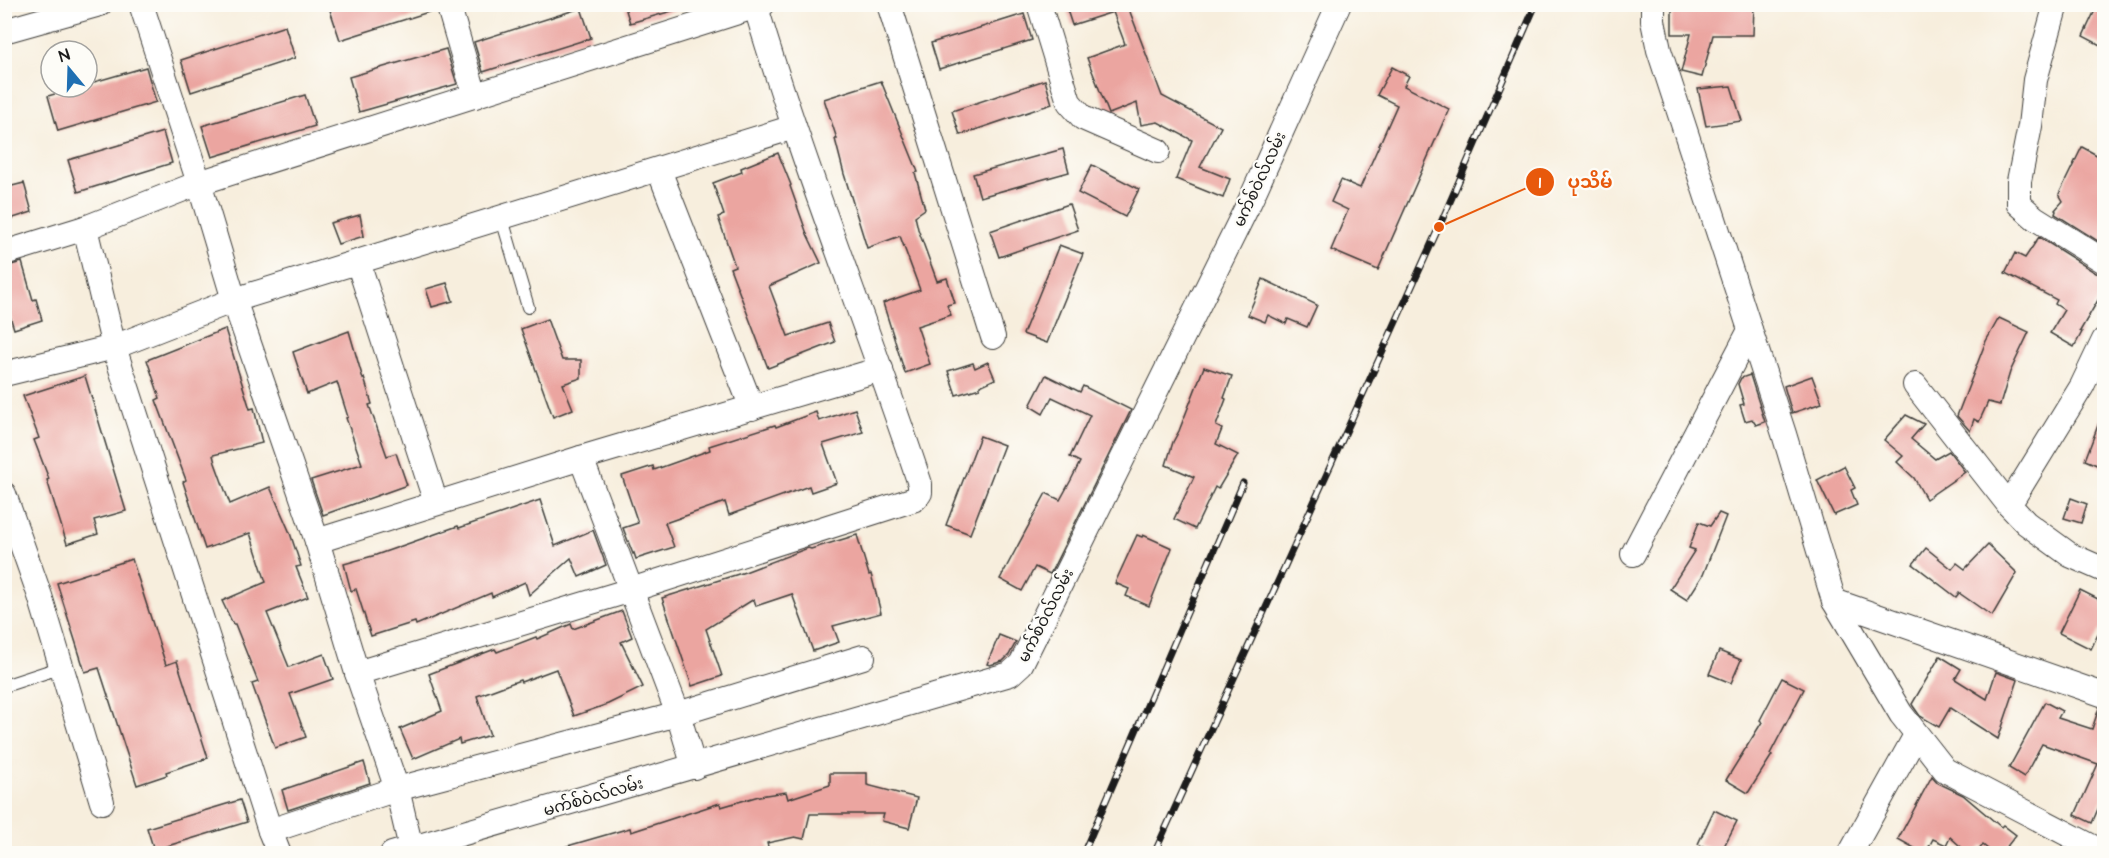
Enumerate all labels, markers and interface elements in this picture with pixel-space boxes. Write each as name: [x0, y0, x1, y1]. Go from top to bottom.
north arrow: [39, 39, 99, 99]
text: N: [56, 44, 73, 68]
street label: မက်စ်ဝဲလ်လမ်း: [1227, 128, 1292, 231]
callout: ပုသိမ်: [1525, 164, 1624, 200]
text: 1: [1539, 170, 1542, 195]
text: ပုသိမ်: [1567, 170, 1613, 196]
street label: မက်စ်ဝဲလ်လမ်း: [1012, 564, 1079, 666]
street label: မက်စ်ဝဲလ်လမ်း: [541, 771, 646, 822]

